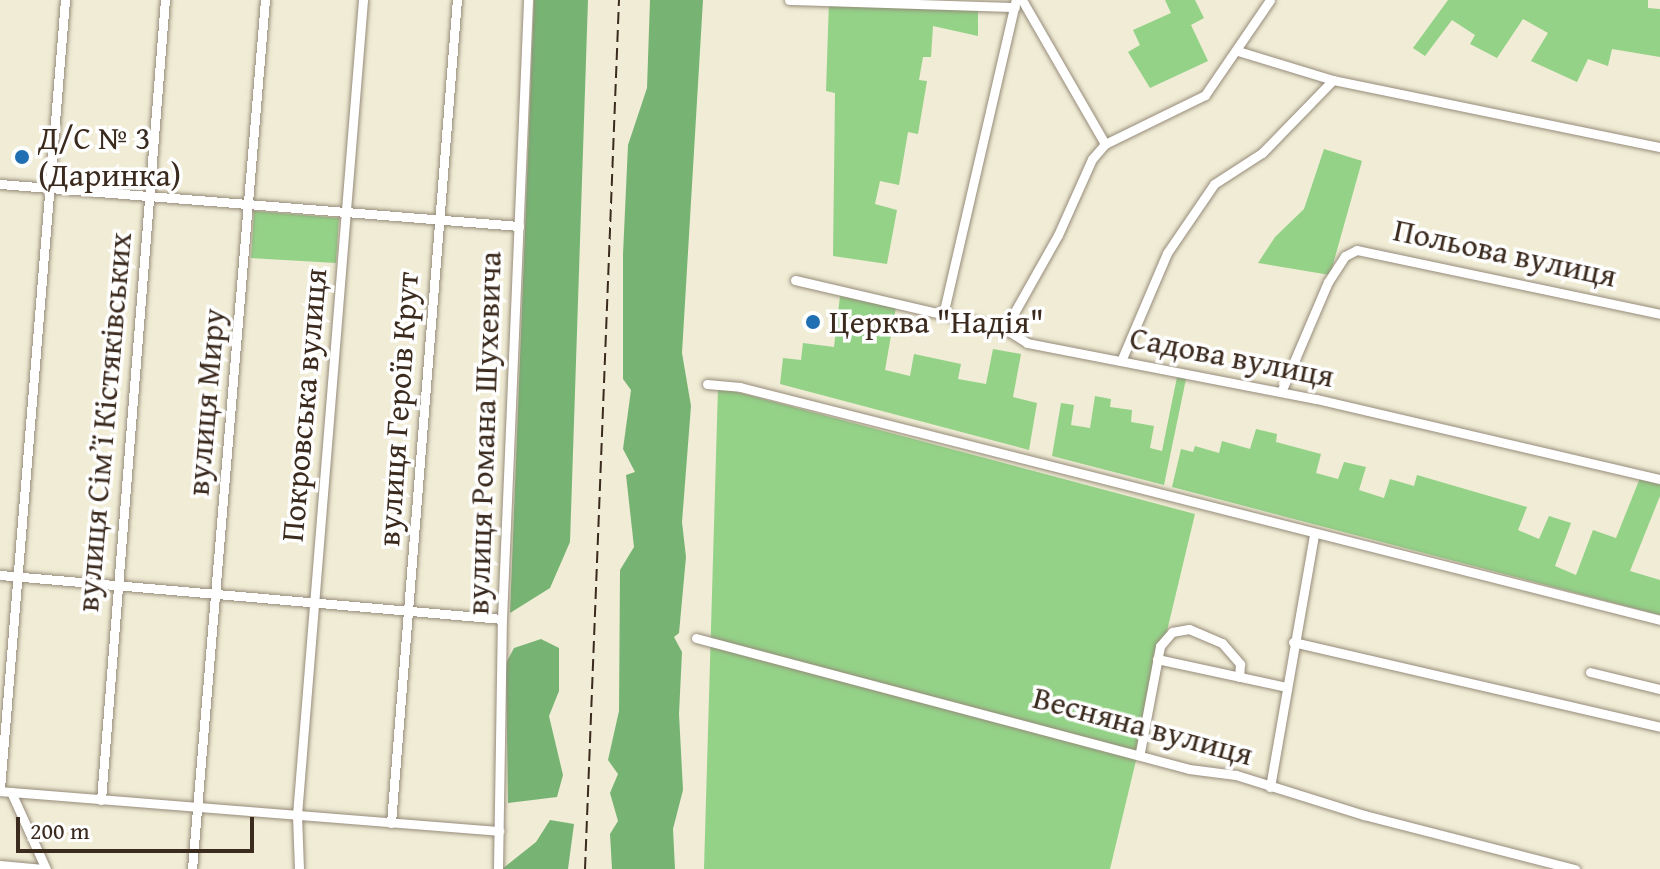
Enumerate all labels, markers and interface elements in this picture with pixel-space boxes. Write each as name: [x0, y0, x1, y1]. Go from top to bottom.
place label: Д/С № 3 (Даринка): [38, 120, 181, 195]
marker: Д/С № 3 (Даринка): [13, 148, 31, 166]
street label: Польова вулиця: [1390, 211, 1620, 295]
street label: вулиця Сімʼї Кістяківських: [68, 231, 140, 613]
street label: вулиця Романа Шухевича: [458, 251, 510, 615]
street label: Покровська вулиця: [273, 267, 335, 543]
street label: вулиця Героїв Крут: [369, 270, 427, 548]
place label: Церква "Надія": [829, 303, 1044, 341]
street label: вулиця Миру: [179, 307, 233, 497]
marker: Церква "Надія": [804, 313, 822, 331]
street label: Садова вулиця: [1127, 318, 1337, 396]
street label: Весняна вулиця: [1029, 678, 1257, 774]
scale bar: [20, 801, 258, 851]
text: 200 m: [30, 813, 90, 848]

